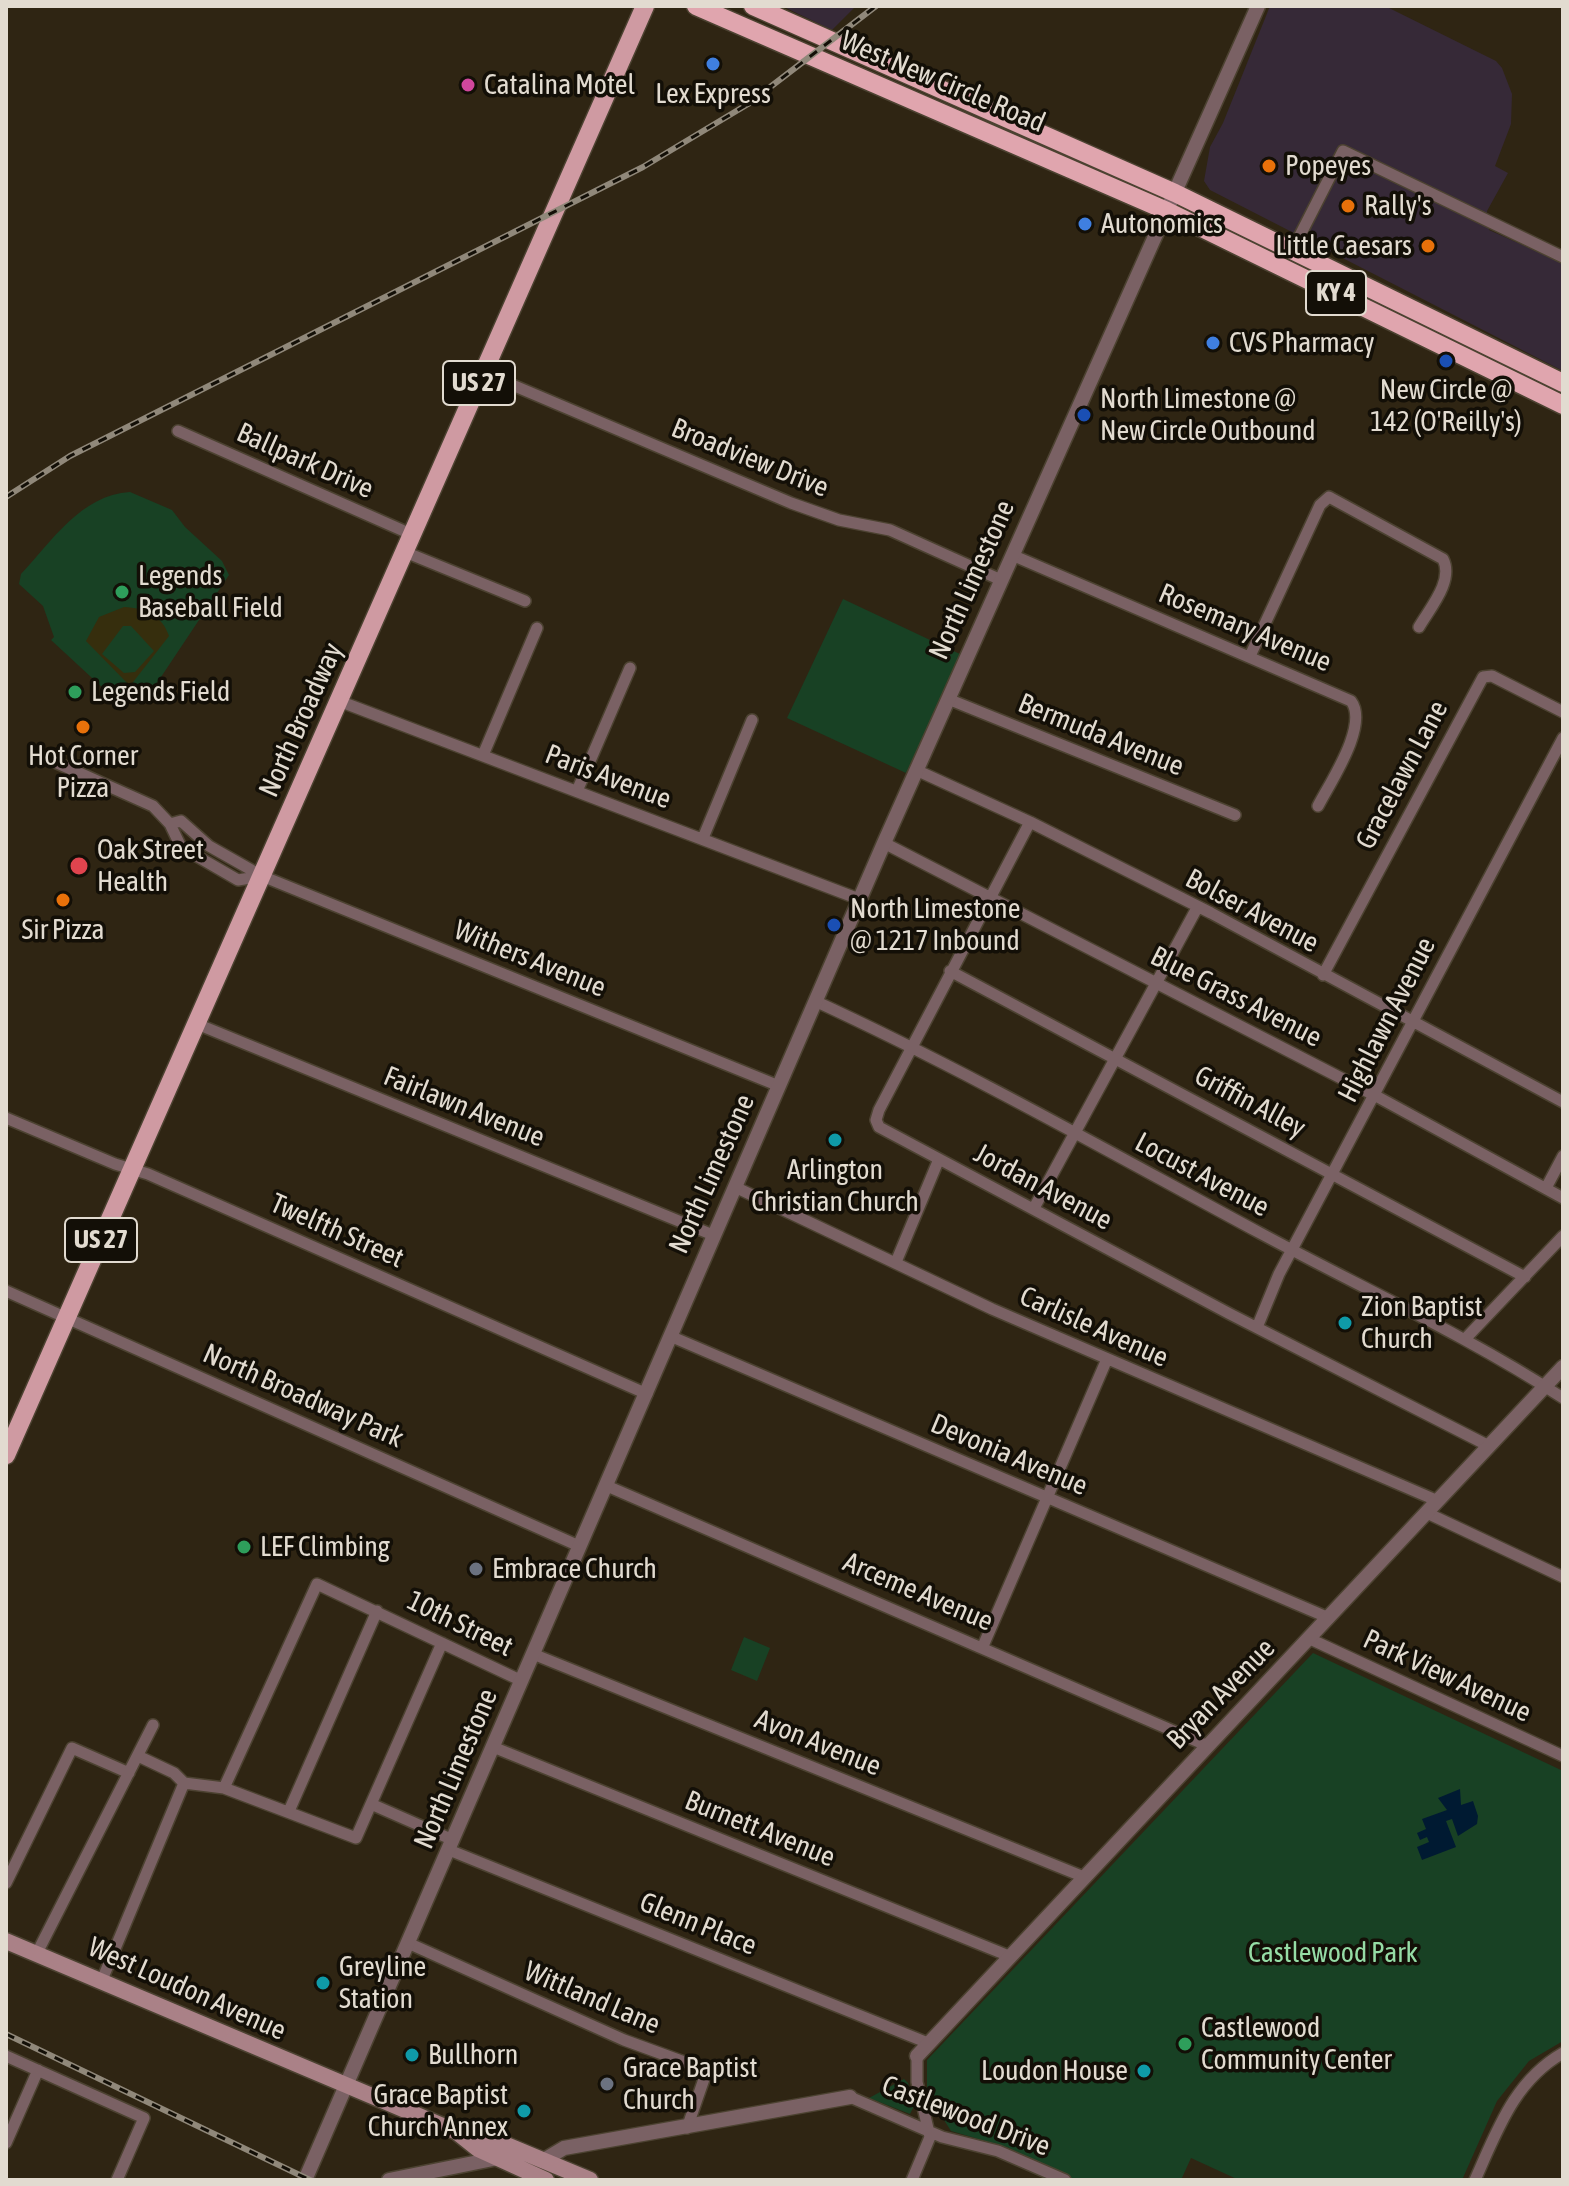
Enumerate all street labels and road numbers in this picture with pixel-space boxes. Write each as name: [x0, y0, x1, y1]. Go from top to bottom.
street label: West New Circle Road: [836, 24, 1050, 140]
road number: KY 4: [1306, 271, 1366, 315]
road number: US 27: [443, 361, 515, 405]
street label: Broadview Drive: [667, 411, 833, 505]
street label: Ballpark Drive: [231, 416, 379, 506]
street label: North Limestone: [922, 495, 1022, 665]
street label: Rosemary Avenue: [1154, 577, 1336, 679]
street label: North Broadway: [252, 638, 350, 802]
street label: Bermuda Avenue: [1013, 687, 1189, 783]
street label: Gracelawn Lane: [1349, 695, 1455, 855]
street label: Paris Avenue: [540, 738, 676, 816]
street label: Bolser Avenue: [1180, 862, 1324, 960]
street label: Withers Avenue: [449, 913, 611, 1005]
street label: Highlawn Avenue: [1331, 932, 1443, 1108]
street label: Blue Grass Avenue: [1145, 939, 1327, 1055]
street label: Fairlawn Avenue: [379, 1059, 549, 1155]
street label: Griffin Alley: [1189, 1059, 1311, 1145]
street label: North Limestone: [662, 1089, 762, 1259]
street label: Locust Avenue: [1129, 1126, 1275, 1224]
street label: Jordan Avenue: [968, 1137, 1118, 1237]
street label: Twelfth Street: [265, 1187, 409, 1275]
road number: US 27: [65, 1218, 137, 1262]
street label: Carlisle Avenue: [1015, 1279, 1173, 1375]
street label: North Broadway Park: [198, 1337, 408, 1455]
street label: Devonia Avenue: [926, 1407, 1092, 1503]
street label: Arceme Avenue: [838, 1545, 998, 1639]
street label: 10th Street: [402, 1584, 518, 1664]
street label: Park View Avenue: [1358, 1622, 1536, 1730]
street label: Bryan Avenue: [1160, 1632, 1282, 1756]
street label: North Limestone: [407, 1684, 505, 1854]
street label: Avon Avenue: [750, 1703, 886, 1783]
street label: Burnett Avenue: [680, 1784, 840, 1874]
street label: Glenn Place: [635, 1885, 761, 1963]
street label: West Loudon Avenue: [83, 1930, 291, 2048]
street label: Wittland Lane: [519, 1954, 665, 2042]
street label: Castlewood Drive: [877, 2069, 1055, 2163]

